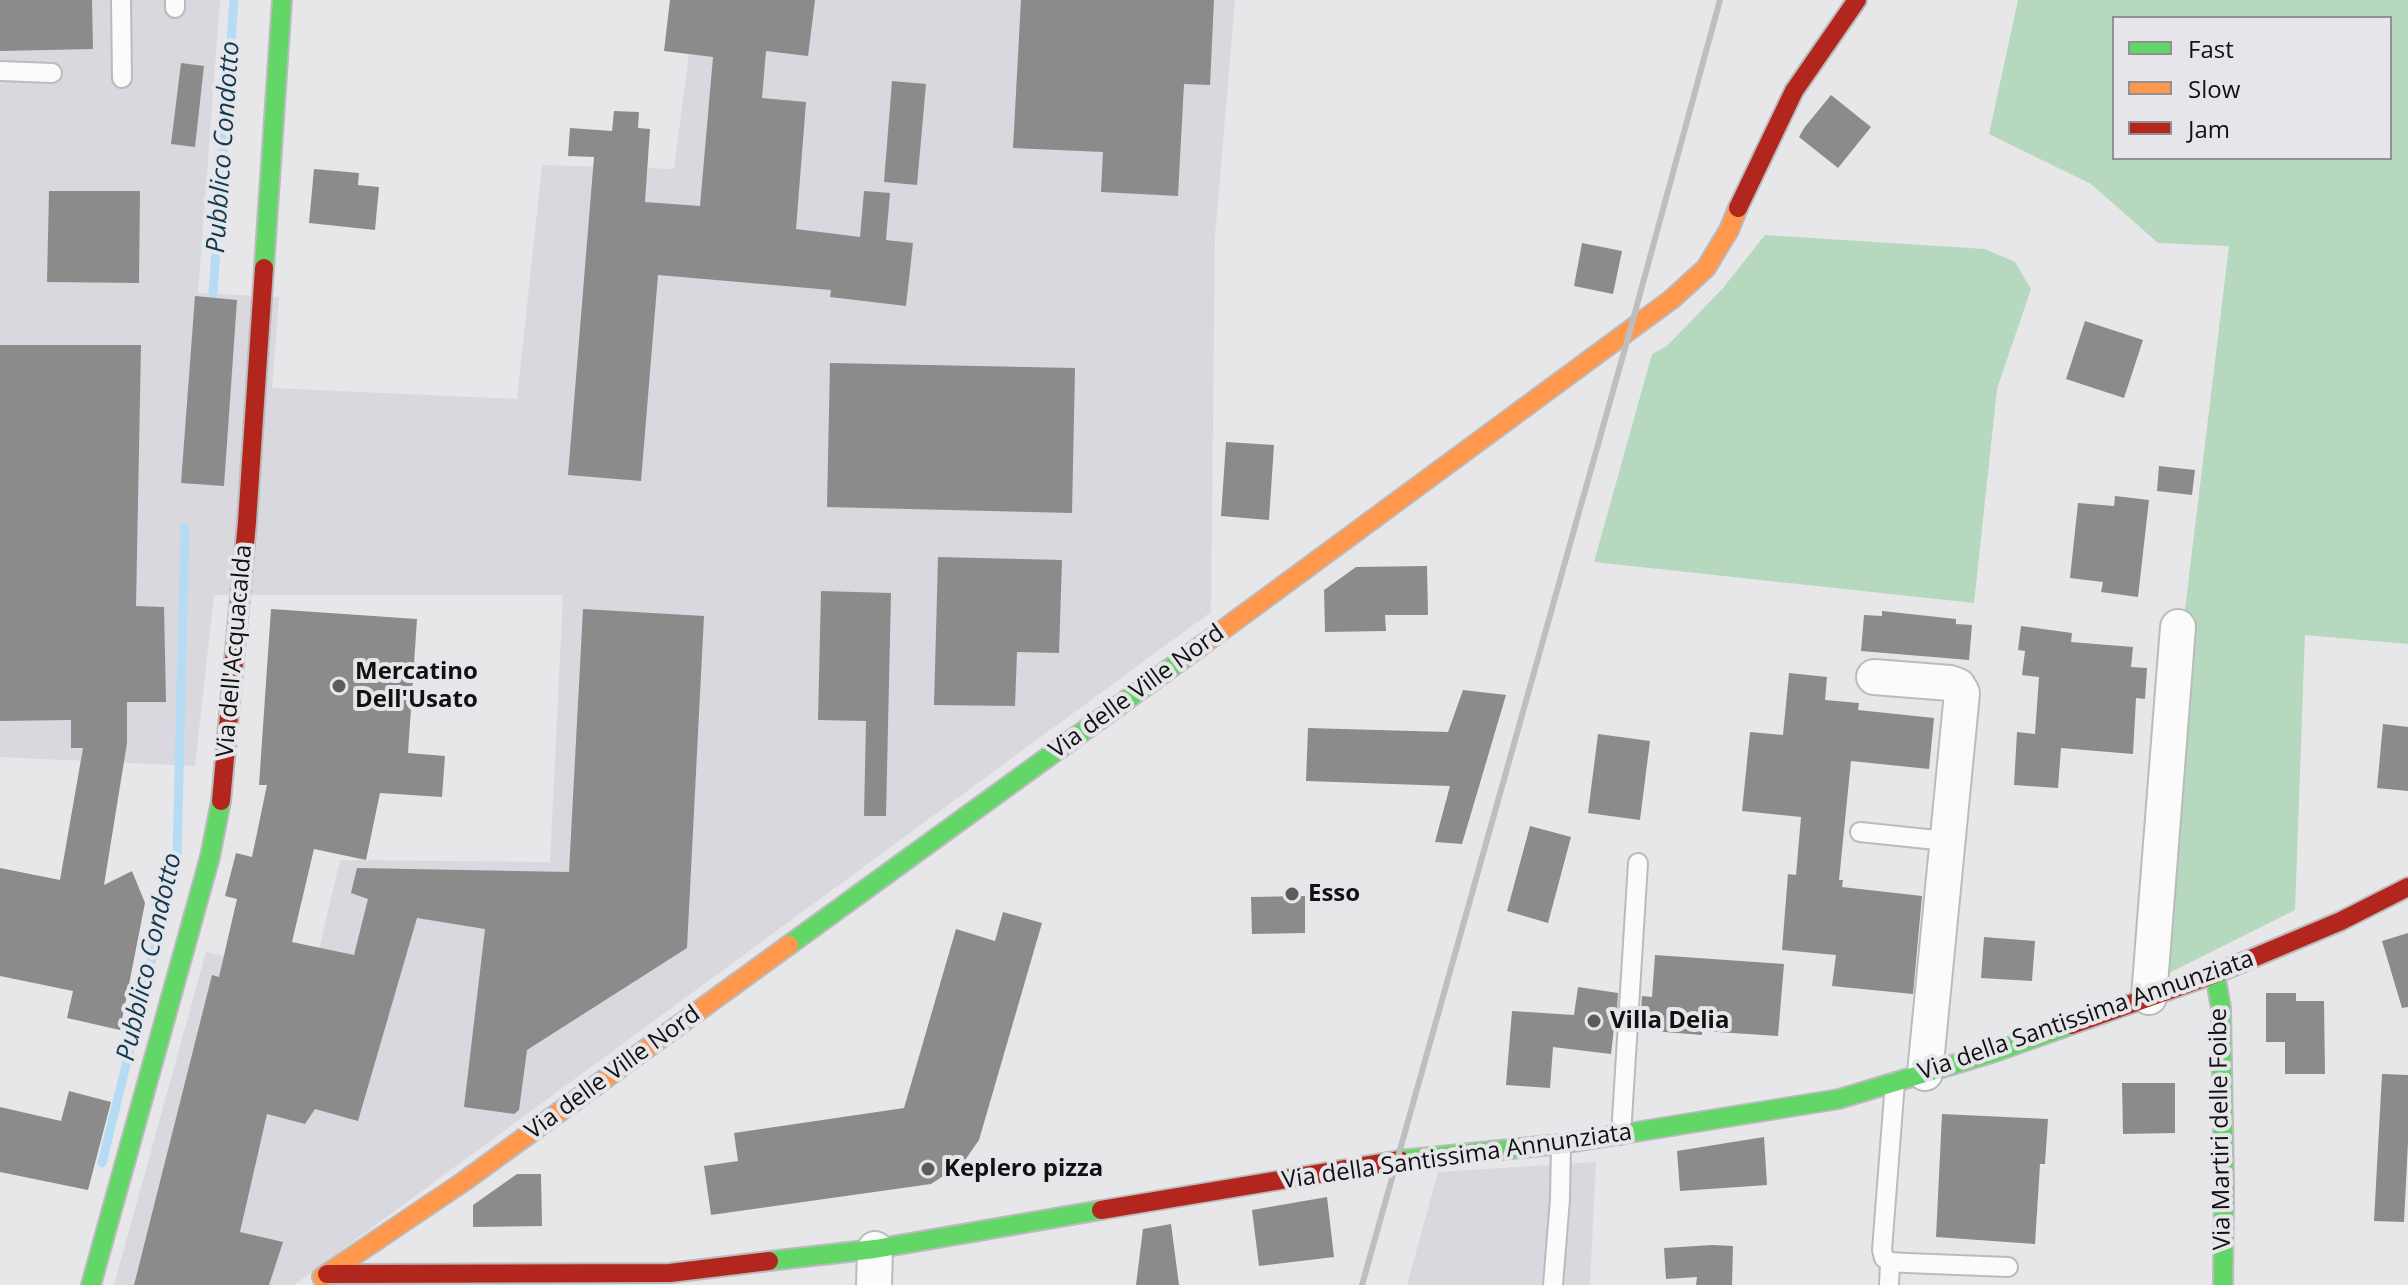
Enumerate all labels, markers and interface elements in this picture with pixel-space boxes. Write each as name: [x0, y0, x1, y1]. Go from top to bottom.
legend: [2112, 16, 2392, 160]
text: Fast: [2188, 32, 2234, 65]
water label: Pubblico Condotto: [201, 40, 247, 254]
text: Slow: [2188, 72, 2240, 105]
text: Jam: [2188, 112, 2230, 145]
street label: Via dell'Acquacalda: [211, 543, 259, 759]
street label: Via delle Ville Nord: [1044, 619, 1230, 765]
place label: Mercatino Dell'Usato: [355, 658, 478, 714]
marker: Mercatino Dell'Usato: [330, 677, 348, 695]
water label: Pubblico Condotto: [111, 850, 189, 1064]
place label: Esso: [1308, 880, 1360, 908]
marker: Esso: [1283, 885, 1301, 903]
street label: Via della Santissima Annunziata: [1914, 945, 2258, 1087]
street label: Via delle Ville Nord: [520, 1000, 706, 1146]
place label: Villa Delia: [1610, 1007, 1729, 1035]
street label: Via Martiri delle Foibe: [2204, 1008, 2238, 1250]
marker: Villa Delia: [1585, 1012, 1603, 1030]
street label: Via della Santissima Annunziata: [1280, 1118, 1634, 1196]
place label: Keplero pizza: [944, 1155, 1103, 1183]
marker: Keplero pizza: [919, 1160, 937, 1178]

